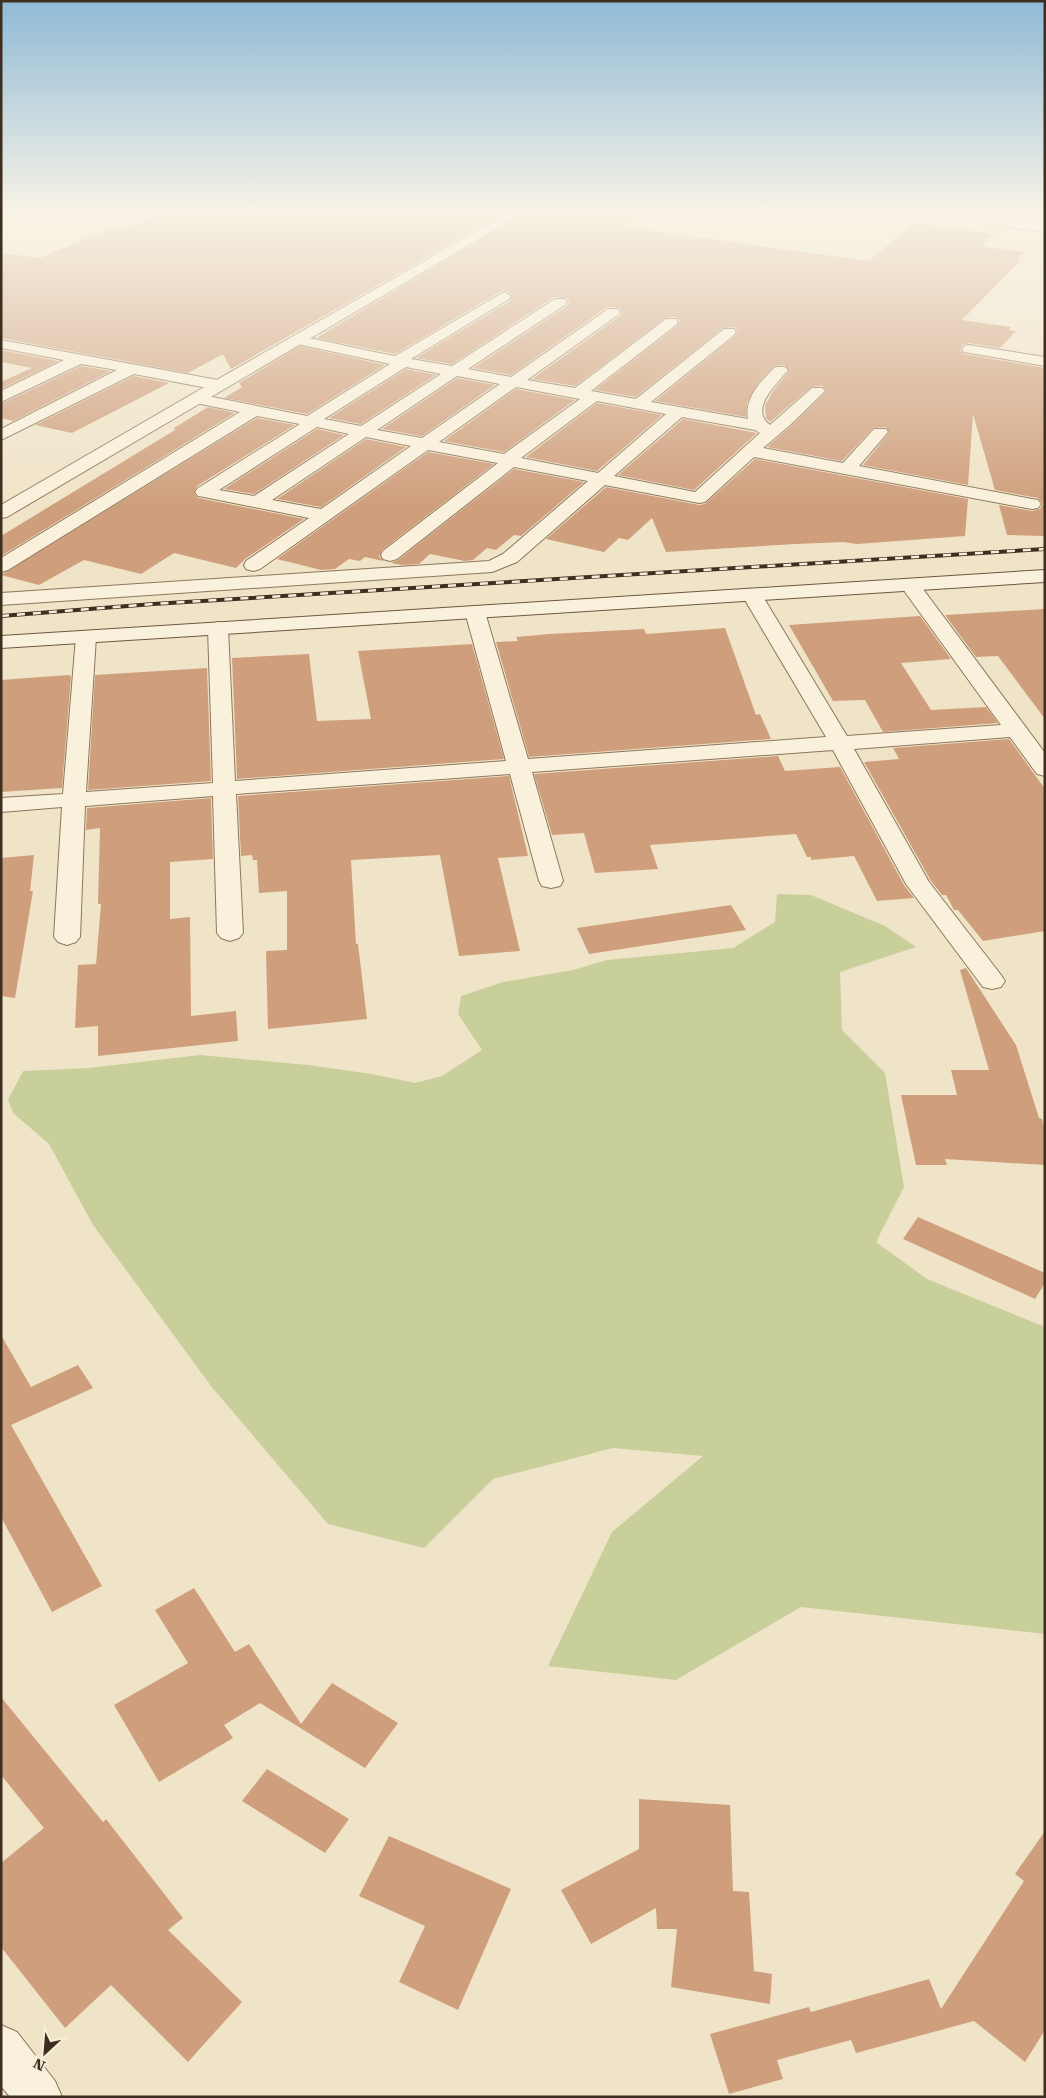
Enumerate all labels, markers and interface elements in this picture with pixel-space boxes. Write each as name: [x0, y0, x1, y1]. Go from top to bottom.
north arrow: [20, 2028, 70, 2078]
text: N: [31, 2055, 48, 2074]

